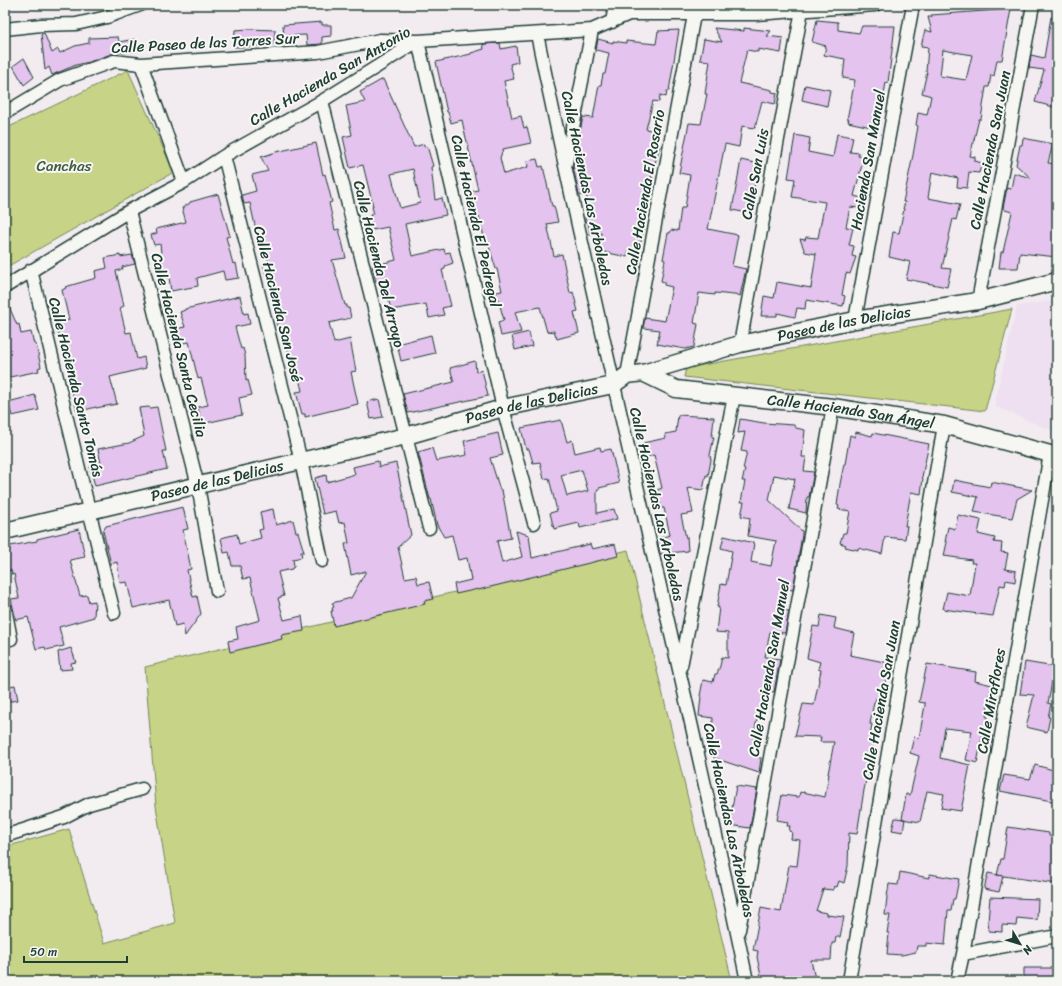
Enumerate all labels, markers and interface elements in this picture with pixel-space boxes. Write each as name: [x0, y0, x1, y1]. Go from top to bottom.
street label: Calle Hacienda San Antonio: [244, 19, 416, 133]
street label: Calle Paseo de las Torres Sur: [111, 25, 300, 61]
street label: Calle Hacienda San Juan: [962, 68, 1018, 232]
street label: Hacienda San Manuel: [843, 87, 893, 232]
street label: Calle Haciendas Las Arboledas: [554, 88, 620, 288]
street label: Calle Hacienda El Rosario: [618, 107, 672, 277]
street label: Calle San Luis: [733, 126, 777, 222]
street label: Calle Hacienda El Pedregal: [443, 132, 509, 311]
park label: Canchas: [37, 153, 91, 179]
street label: Calle Hacienda Del Arroyo: [346, 178, 413, 351]
street label: Calle Hacienda San José: [246, 223, 310, 385]
street label: Calle Hacienda Santa Cecilia: [143, 250, 215, 440]
street label: Calle Hacienda Santo Tomás: [41, 294, 111, 480]
street label: Paseo de las Delicias: [775, 299, 913, 349]
street label: Paseo de las Delicias: [462, 375, 600, 431]
street label: Calle Hacienda San Ángel: [766, 387, 937, 436]
street label: Calle Haciendas Las Arboledas: [622, 405, 692, 604]
street label: Paseo de las Delicias: [148, 452, 286, 509]
street label: Calle Hacienda San Manuel: [741, 577, 798, 759]
street label: Calle Hacienda San Juan: [854, 618, 908, 782]
street label: Calle Miraflores: [969, 646, 1013, 756]
street label: Calle Haciendas Las Arboledas: [696, 720, 762, 920]
north arrow: [1000, 924, 1040, 964]
scale bar: [24, 938, 127, 964]
text: N: [1017, 940, 1038, 959]
text: 50 m: [30, 941, 57, 963]

